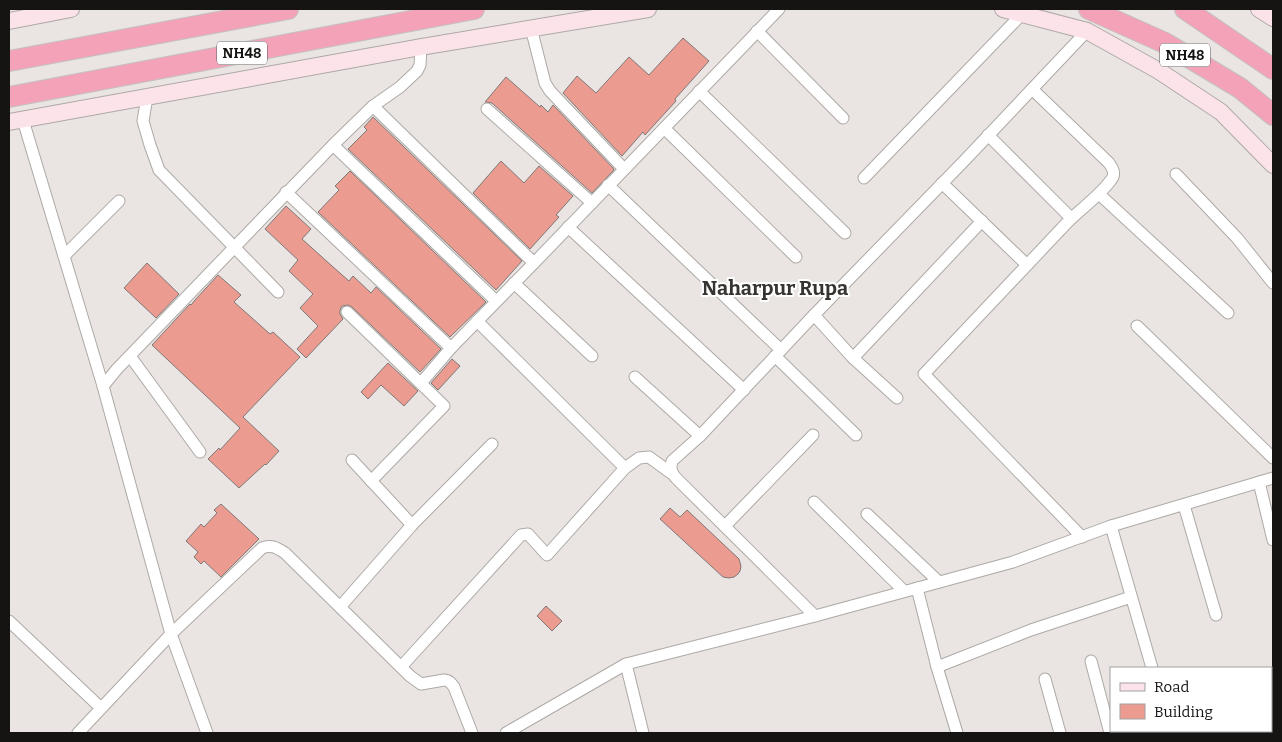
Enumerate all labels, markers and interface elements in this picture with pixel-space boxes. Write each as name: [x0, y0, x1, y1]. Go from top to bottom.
road number: NH48: [217, 42, 267, 64]
road number: NH48: [1160, 44, 1210, 66]
district label: Naharpur Rupa: [702, 276, 848, 300]
legend: [1110, 667, 1272, 732]
text: Road: [1154, 678, 1189, 696]
text: Building: [1154, 703, 1213, 721]

